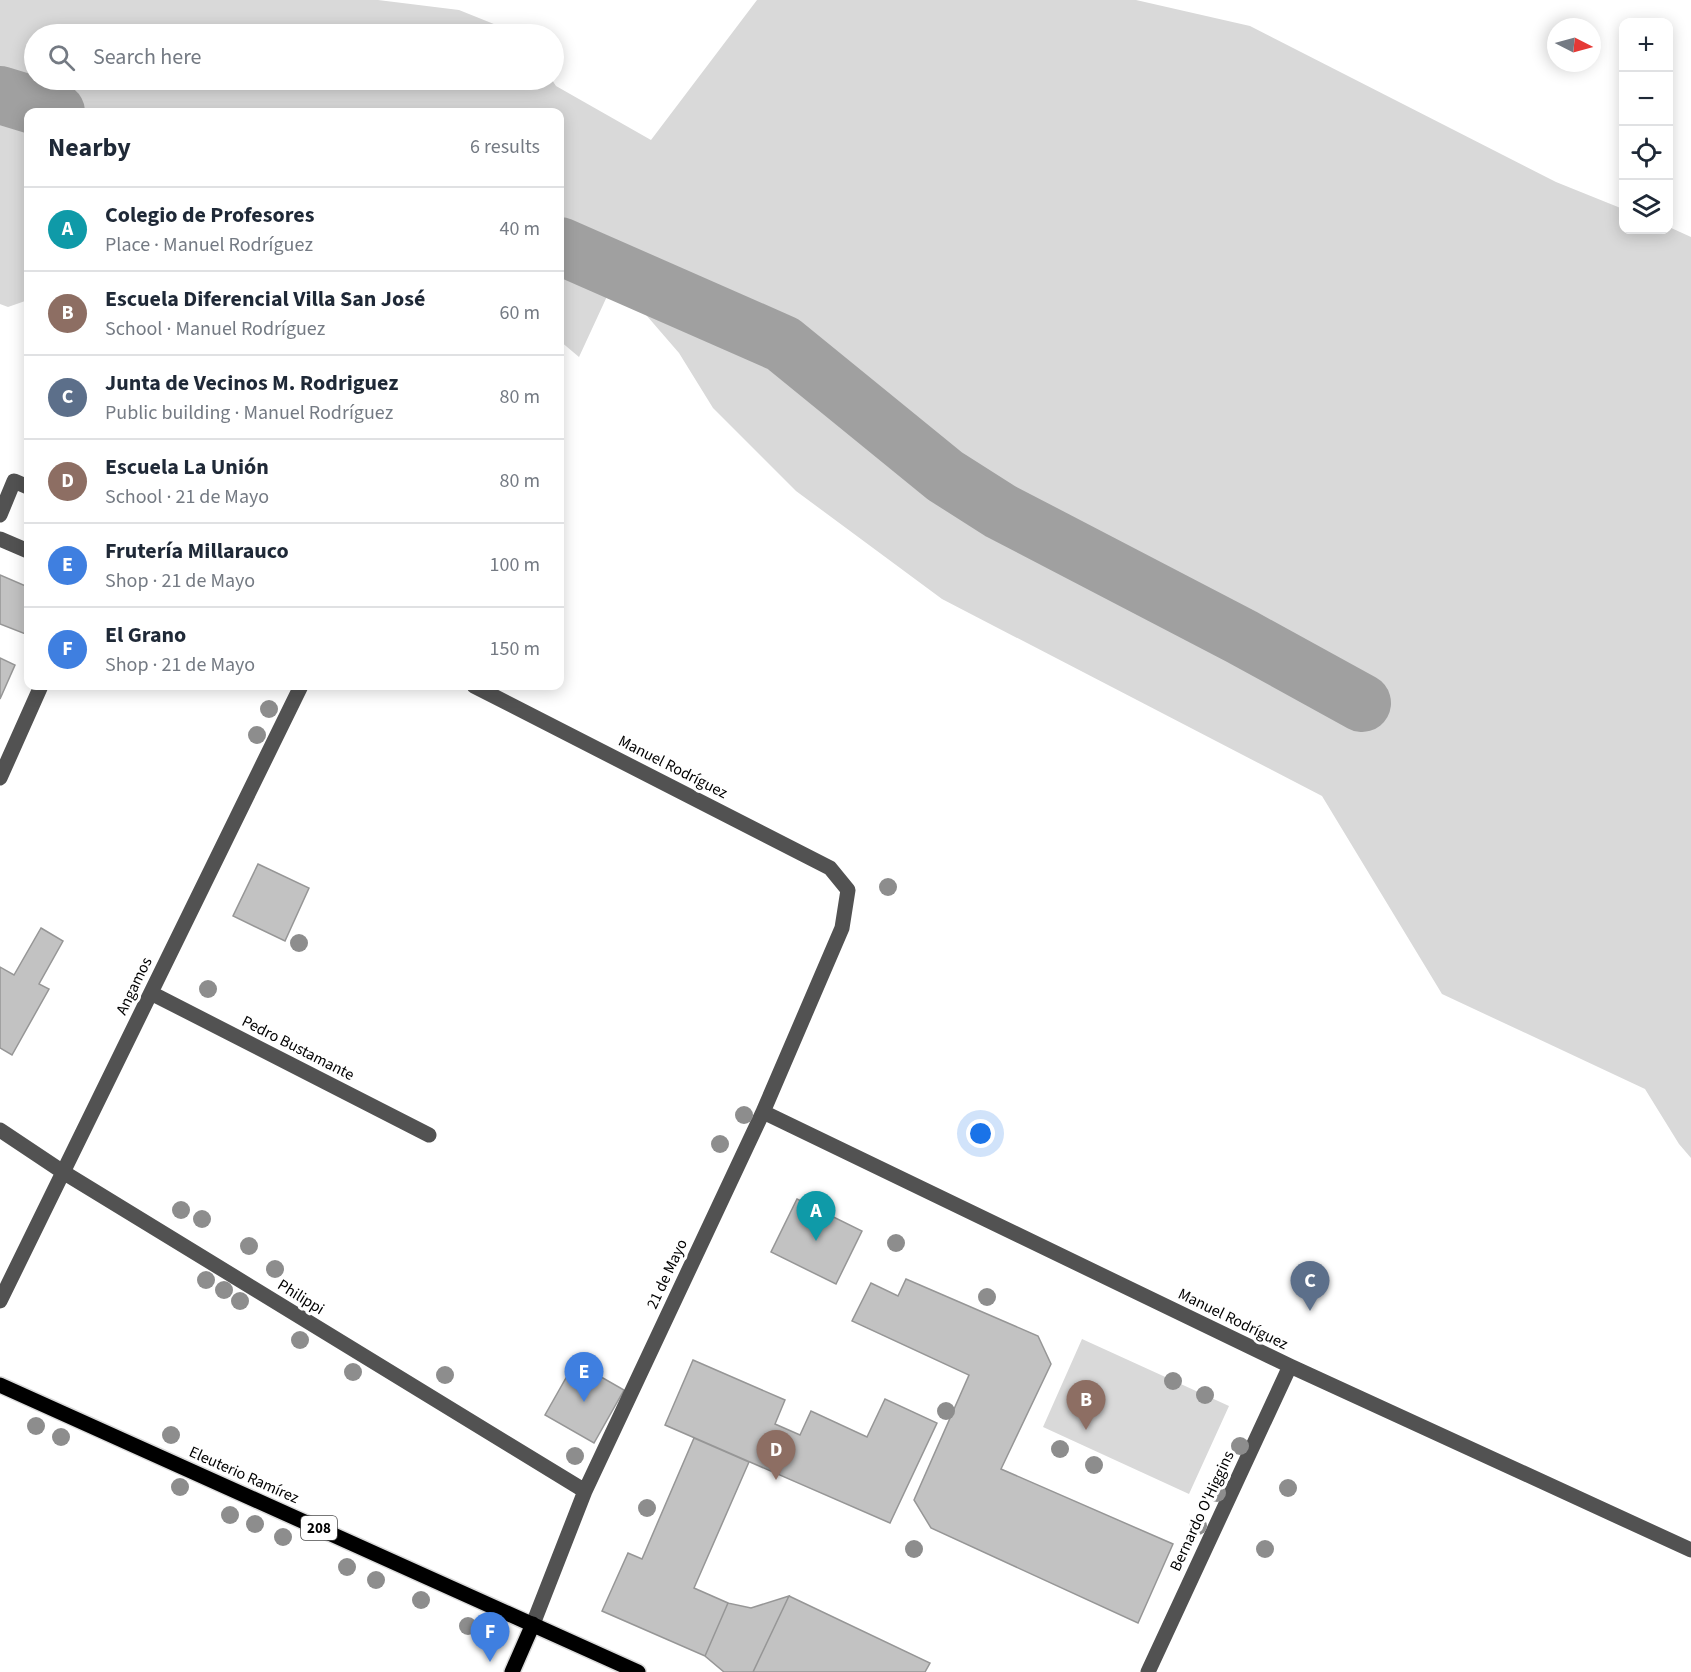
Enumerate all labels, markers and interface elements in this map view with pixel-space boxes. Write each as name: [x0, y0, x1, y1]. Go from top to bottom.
north arrow: [1547, 18, 1601, 72]
map controls: [1619, 18, 1673, 234]
button: +: [1619, 18, 1673, 72]
search box: [24, 24, 564, 90]
icon: search: [45, 41, 78, 74]
text: Search here: [93, 41, 201, 73]
button: −: [1619, 72, 1673, 126]
button: locate: [1619, 126, 1673, 180]
text: Nearby: [48, 129, 131, 166]
text: 6 results: [470, 133, 540, 161]
button: layers: [1619, 180, 1673, 234]
text: Colegio de Profesores: [105, 199, 314, 231]
text: A: [62, 215, 73, 243]
text: 40 m: [500, 215, 540, 243]
text: Place · Manuel Rodríguez: [105, 231, 313, 259]
text: Escuela Diferencial Villa San José: [105, 283, 425, 315]
text: B: [61, 299, 74, 327]
text: 60 m: [500, 299, 540, 327]
text: School · Manuel Rodríguez: [105, 315, 325, 343]
text: Junta de Vecinos M. Rodriguez: [105, 367, 398, 399]
text: C: [62, 383, 73, 411]
text: 80 m: [500, 383, 540, 411]
text: Public building · Manuel Rodríguez: [105, 399, 393, 427]
text: Escuela La Unión: [105, 451, 269, 483]
text: D: [61, 467, 74, 495]
text: 80 m: [500, 467, 540, 495]
text: School · 21 de Mayo: [105, 483, 269, 511]
text: Frutería Millarauco: [105, 535, 289, 567]
text: E: [62, 551, 73, 579]
text: 100 m: [490, 551, 540, 579]
text: Shop · 21 de Mayo: [105, 567, 255, 595]
text: El Grano: [105, 619, 186, 651]
text: F: [62, 635, 73, 663]
text: 150 m: [490, 635, 540, 663]
text: Shop · 21 de Mayo: [105, 651, 255, 679]
street label: Manuel Rodríguez: [615, 730, 732, 804]
street label: Angamos: [111, 953, 158, 1019]
street label: Pedro Bustamante: [238, 1010, 358, 1086]
your location: [966, 1119, 995, 1148]
pin: A: [796, 1192, 836, 1241]
street label: 21 de Mayo: [641, 1235, 693, 1313]
pin: C: [1290, 1262, 1330, 1311]
street label: Philippi: [273, 1274, 329, 1320]
street label: Manuel Rodríguez: [1174, 1283, 1292, 1355]
pin: E: [564, 1352, 604, 1402]
pin: B: [1066, 1380, 1106, 1430]
pin: D: [756, 1430, 796, 1480]
street label: Eleuterio Ramírez: [186, 1441, 303, 1509]
street label: Bernardo O'Higgins: [1164, 1447, 1240, 1575]
road number: 208: [301, 1516, 337, 1540]
pin: F: [470, 1612, 510, 1662]

